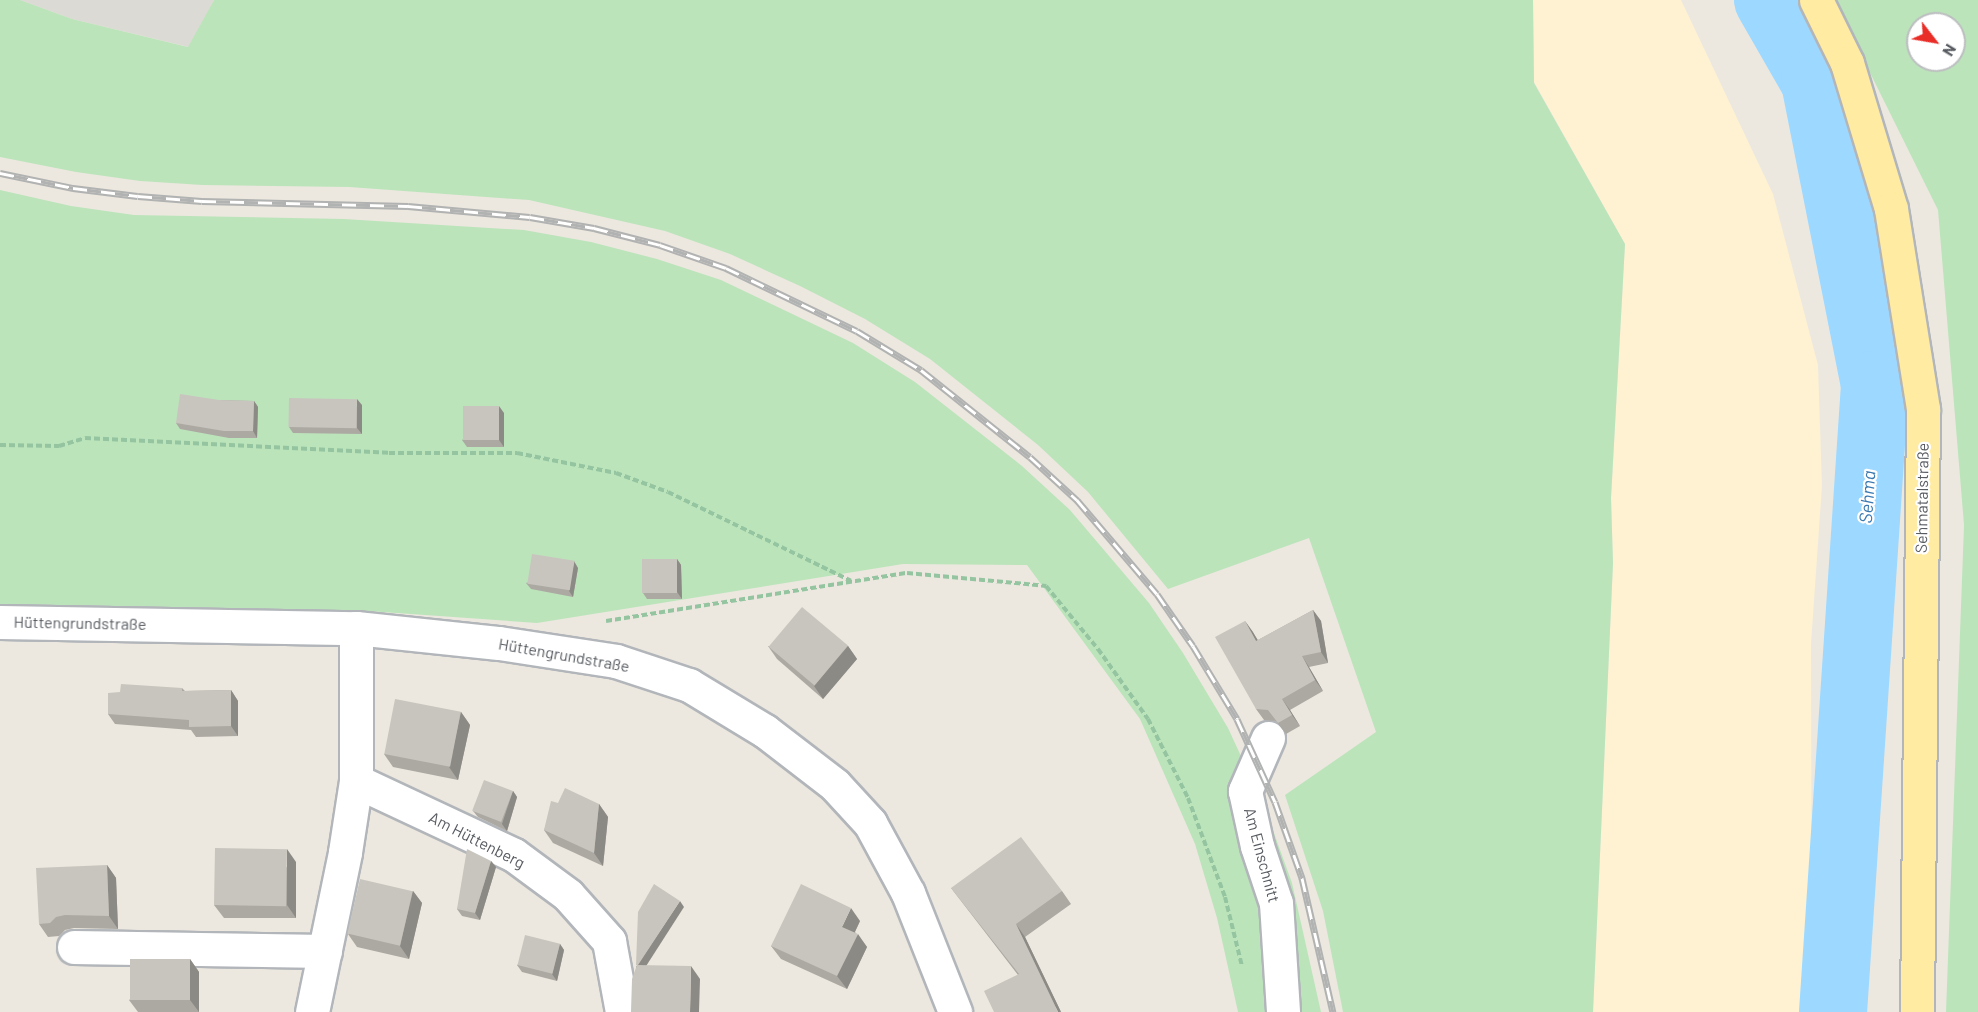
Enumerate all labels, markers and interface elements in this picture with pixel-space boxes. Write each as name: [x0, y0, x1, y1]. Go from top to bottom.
north arrow: [1906, 12, 1966, 72]
text: N: [1939, 41, 1961, 60]
street label: Sehmatalstraße: [1911, 443, 1933, 553]
water label: Sehma: [1854, 470, 1880, 524]
street label: Hüttengrundstraße: [13, 612, 147, 634]
street label: Hüttengrundstraße: [497, 634, 631, 676]
street label: Am Einschnitt: [1240, 805, 1284, 905]
street label: Am Hüttenberg: [426, 808, 528, 872]

